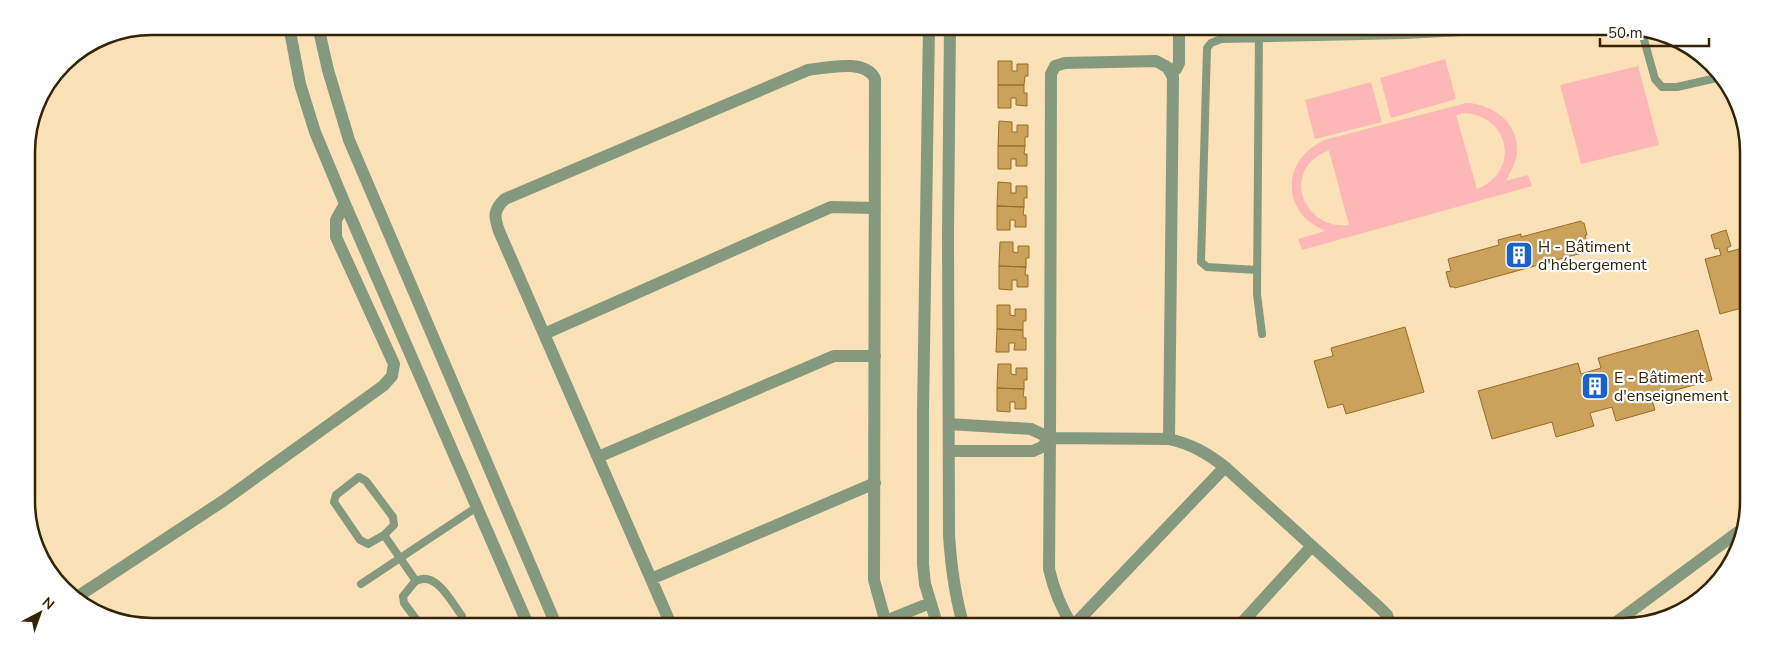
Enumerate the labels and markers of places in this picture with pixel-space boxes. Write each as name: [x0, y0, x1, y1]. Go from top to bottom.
place label: H - Bâtiment d'hébergement: [1538, 236, 1647, 276]
building icon: H - Bâtiment d'hébergement: [1504, 240, 1534, 270]
place label: E - Bâtiment d'enseignement: [1614, 367, 1729, 407]
building icon: E - Bâtiment d'enseignement: [1580, 371, 1610, 401]

